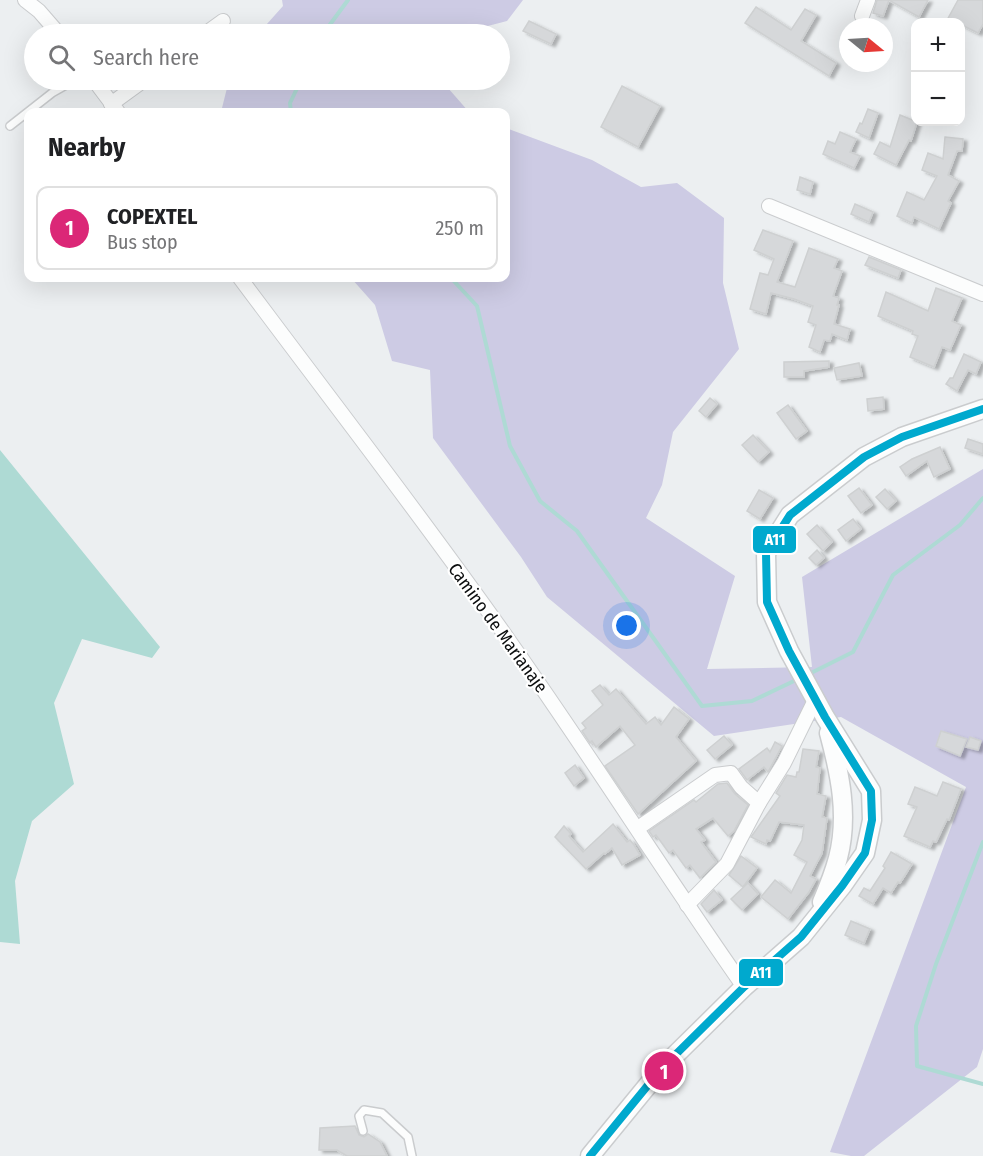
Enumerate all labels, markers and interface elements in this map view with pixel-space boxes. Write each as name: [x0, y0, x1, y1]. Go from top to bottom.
north arrow: [839, 18, 893, 72]
map controls: [911, 18, 965, 126]
button: +: [911, 18, 965, 72]
search box: [24, 24, 510, 90]
icon: search: [45, 41, 78, 74]
text: Search here: [93, 44, 199, 71]
button: −: [911, 72, 965, 126]
text: Nearby: [48, 132, 125, 163]
text: COPEXTEL: [107, 203, 197, 230]
text: 1: [65, 216, 74, 240]
text: 250 m: [436, 216, 484, 240]
text: Bus stop: [107, 230, 178, 254]
line badge: A11: [752, 525, 797, 554]
text: A11: [763, 530, 786, 549]
street label: Camino de Marianaje: [444, 559, 552, 697]
your location: [612, 611, 641, 640]
line badge: A11: [738, 958, 784, 987]
text: A11: [749, 963, 772, 982]
pin: 1: [644, 1048, 684, 1094]

